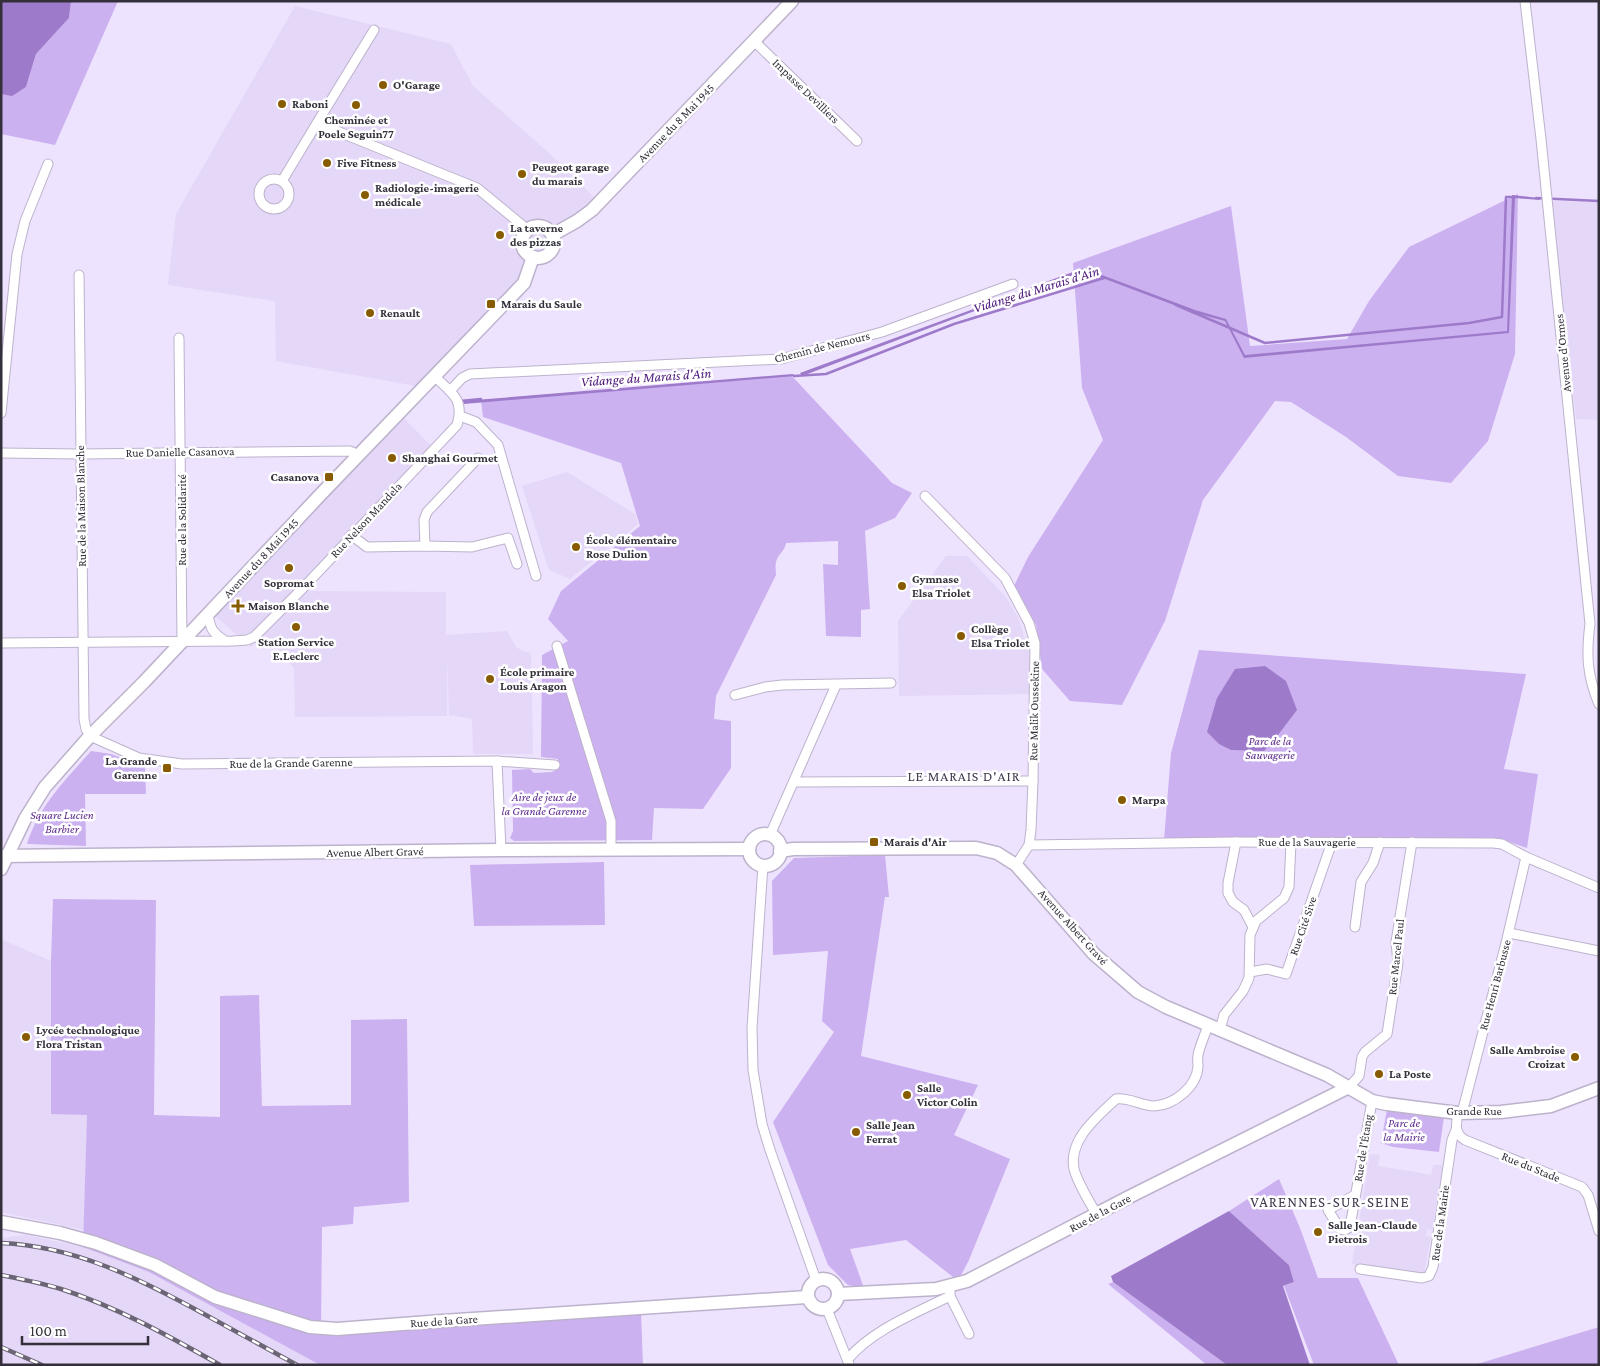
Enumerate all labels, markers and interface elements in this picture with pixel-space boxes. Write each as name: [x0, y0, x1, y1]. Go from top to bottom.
street label: Impasse Devilliers: [770, 56, 843, 127]
place label: O'Garage: [393, 78, 441, 92]
marker: O'Garage: [377, 79, 389, 91]
street label: Avenue du 8 Mai 1945: [635, 81, 717, 165]
place label: Raboni: [292, 97, 329, 111]
marker: Raboni: [276, 98, 288, 110]
marker: Cheminée et Poele Seguin77: [350, 99, 362, 111]
place label: Cheminée et Poele Seguin77: [318, 113, 394, 141]
place label: Five Fitness: [337, 156, 397, 170]
marker: Five Fitness: [321, 157, 333, 169]
place label: Peugeot garage du marais: [532, 160, 610, 188]
marker: Peugeot garage du marais: [516, 168, 528, 180]
place label: Radiologie-imagerie médicale: [375, 181, 479, 209]
marker: Radiologie-imagerie médicale: [359, 189, 371, 201]
place label: La taverne des pizzas: [510, 221, 564, 249]
marker: La taverne des pizzas: [494, 229, 506, 241]
water label: Vidange du Marais d'Ain: [971, 262, 1101, 316]
place label: Marais du Saule: [501, 297, 582, 311]
marker: Marais du Saule: [485, 298, 497, 310]
place label: Renault: [380, 306, 421, 320]
marker: Renault: [364, 307, 376, 319]
street label: Avenue d'Ormes: [1552, 313, 1574, 393]
street label: Chemin de Nemours: [773, 328, 872, 366]
water label: Vidange du Marais d'Ain: [580, 364, 712, 390]
street label: Rue Danielle Casanova: [125, 444, 235, 460]
street label: Rue de la Maison Blanche: [73, 445, 89, 567]
place label: Shanghai Gourmet: [402, 451, 499, 465]
marker: Shanghai Gourmet: [386, 452, 398, 464]
place label: Casanova: [271, 470, 319, 484]
marker: Casanova: [323, 471, 335, 483]
street label: Rue de la Solidarité: [175, 474, 189, 566]
street label: Rue Nelson Mandela: [327, 479, 405, 561]
street label: Avenue du 8 Mai 1945: [220, 515, 302, 601]
place label: École élémentaire Rose Dulion: [586, 533, 677, 561]
marker: École élémentaire Rose Dulion: [570, 541, 582, 553]
marker: Sopromat: [283, 562, 295, 574]
place label: Gymnase Elsa Triolet: [912, 572, 971, 600]
place label: Sopromat: [264, 576, 315, 590]
marker: Gymnase Elsa Triolet: [896, 580, 908, 592]
place label: Maison Blanche: [248, 599, 330, 613]
marker: Maison Blanche: [232, 600, 244, 612]
marker: Station Service E.Leclerc: [290, 621, 302, 633]
place label: Collège Elsa Triolet: [971, 622, 1030, 650]
marker: Collège Elsa Triolet: [955, 630, 967, 642]
place label: Station Service E.Leclerc: [258, 635, 334, 663]
street label: Rue Malik Oussekine: [1026, 661, 1042, 761]
place label: École primaire Louis Aragon: [500, 665, 575, 693]
marker: École primaire Louis Aragon: [484, 673, 496, 685]
park label: Parc de la Sauvagerie: [1245, 734, 1295, 762]
place label: La Grande Garenne: [105, 754, 157, 782]
street label: Rue de la Grande Garenne: [229, 755, 353, 771]
marker: La Grande Garenne: [161, 762, 173, 774]
district label: LE MARAIS D'AIR: [908, 768, 1020, 784]
park label: Aire de jeux de la Grande Garenne: [502, 790, 587, 818]
place label: Marpa: [1132, 793, 1166, 807]
marker: Marpa: [1116, 794, 1128, 806]
park label: Square Lucien Barbier: [30, 808, 94, 836]
place label: Marais d'Air: [884, 835, 947, 849]
street label: Rue de la Sauvagerie: [1258, 835, 1356, 849]
marker: Marais d'Air: [868, 836, 880, 848]
street label: Avenue Albert Gravé: [326, 844, 424, 860]
street label: Avenue Albert Gravé: [1035, 886, 1111, 968]
street label: Rue Cité Sive: [1286, 895, 1320, 957]
street label: Rue Marcel Paul: [1385, 918, 1407, 996]
street label: Rue Henri Barbusse: [1476, 938, 1514, 1032]
place label: Lycée technologique Flora Tristan: [36, 1023, 140, 1051]
marker: Lycée technologique Flora Tristan: [20, 1031, 32, 1043]
place label: Salle Ambroise Croizat: [1490, 1043, 1566, 1071]
marker: Salle Ambroise Croizat: [1569, 1051, 1581, 1063]
place label: La Poste: [1389, 1067, 1431, 1081]
marker: La Poste: [1373, 1068, 1385, 1080]
place label: Salle Victor Colin: [916, 1081, 978, 1109]
marker: Salle Victor Colin: [901, 1089, 913, 1101]
street label: Grande Rue: [1446, 1104, 1502, 1118]
street label: Rue de l'Étang: [1351, 1113, 1375, 1183]
park label: Parc de la Mairie: [1383, 1116, 1425, 1144]
place label: Salle Jean Ferrat: [866, 1118, 915, 1146]
marker: Salle Jean Ferrat: [850, 1126, 862, 1138]
street label: Rue du Stade: [1500, 1149, 1562, 1185]
street label: Rue de la Mairie: [1428, 1184, 1452, 1262]
street label: Rue de la Gare: [1067, 1191, 1133, 1235]
district label: VARENNES-SUR-SEINE: [1250, 1194, 1410, 1210]
place label: Salle Jean-Claude Pietrois: [1328, 1218, 1418, 1246]
marker: Salle Jean-Claude Pietrois: [1312, 1226, 1324, 1238]
street label: Rue de la Gare: [410, 1312, 478, 1330]
scale bar: [22, 1314, 149, 1346]
text: 100 m: [30, 1323, 67, 1339]

